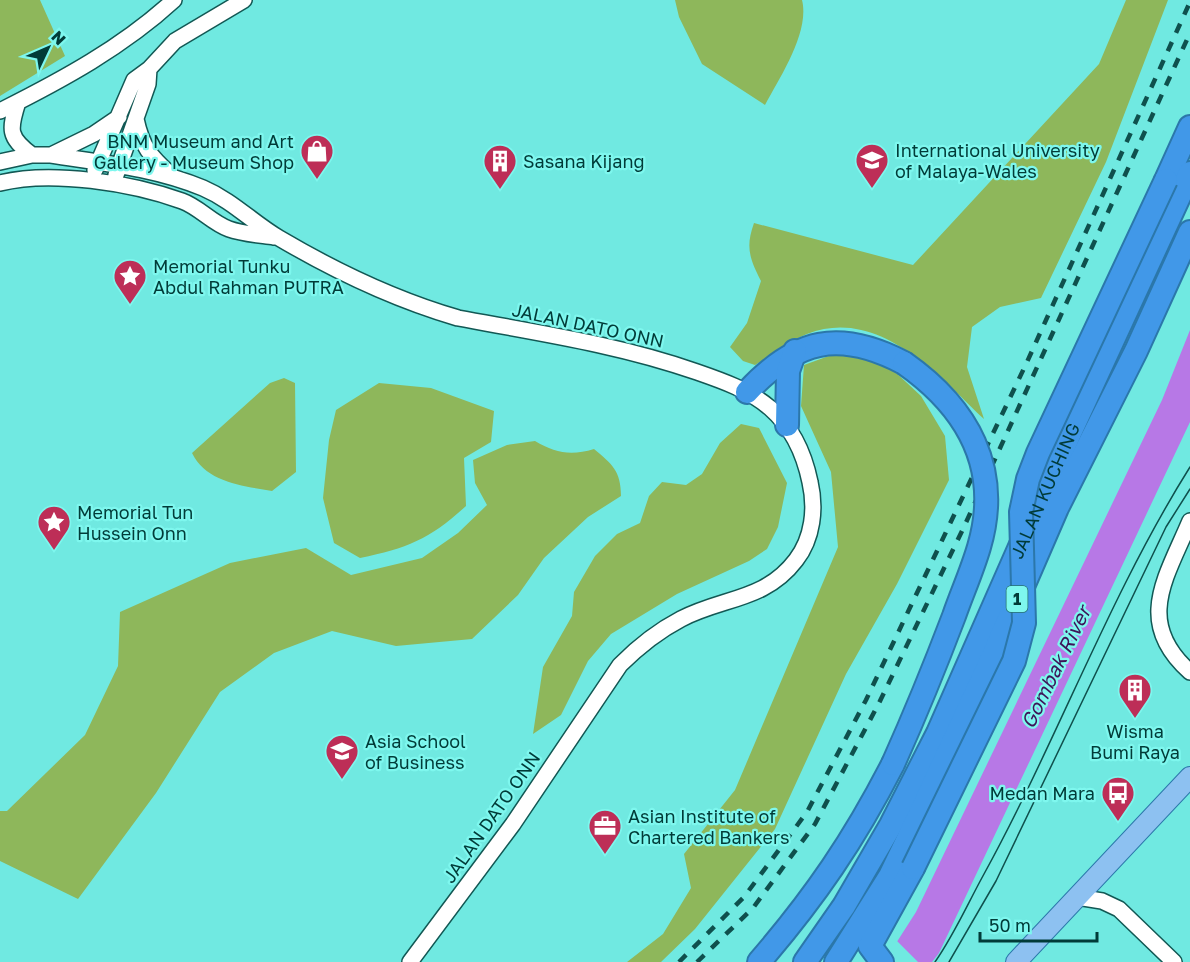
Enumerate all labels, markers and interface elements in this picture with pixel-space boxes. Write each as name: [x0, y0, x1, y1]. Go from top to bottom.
north arrow: [18, 18, 78, 78]
text: N: [47, 26, 70, 49]
place label: BNM Museum and Art Gallery - Museum Shop: [94, 130, 294, 173]
shop icon: BNM Museum and Art Gallery - Museum Shop: [299, 133, 335, 180]
place label: International University of Malaya-Wales: [895, 139, 1100, 182]
school or university icon: International University of Malaya-Wales: [854, 142, 890, 189]
building icon: Sasana Kijang: [482, 143, 518, 190]
place label: Sasana Kijang: [523, 150, 645, 172]
place label: Memorial Tunku Abdul Rahman PUTRA: [153, 255, 344, 298]
place icon: Memorial Tunku Abdul Rahman PUTRA: [112, 258, 148, 305]
street label: JALAN DATO ONN: [510, 298, 666, 352]
street label: JALAN KUCHING: [1005, 419, 1084, 562]
place label: Memorial Tun Hussein Onn: [77, 501, 193, 544]
place icon: Memorial Tun Hussein Onn: [36, 504, 72, 551]
road number: 1: [1006, 586, 1028, 612]
water label: Gombak River: [1015, 599, 1096, 732]
building icon: Wisma Bumi Raya: [1117, 672, 1153, 719]
place label: Wisma Bumi Raya: [1090, 720, 1180, 763]
place label: Asia School of Business: [365, 730, 466, 773]
school or university icon: Asia School of Business: [324, 733, 360, 780]
street label: JALAN DATO ONN: [438, 747, 544, 887]
bus stop icon: Medan Mara: [1100, 775, 1136, 822]
place label: Medan Mara: [990, 782, 1095, 804]
place label: Asian Institute of Chartered Bankers: [628, 805, 789, 848]
office icon: Asian Institute of Chartered Bankers: [587, 808, 623, 855]
scale bar: [980, 905, 1097, 943]
text: 50 m: [989, 914, 1031, 936]

